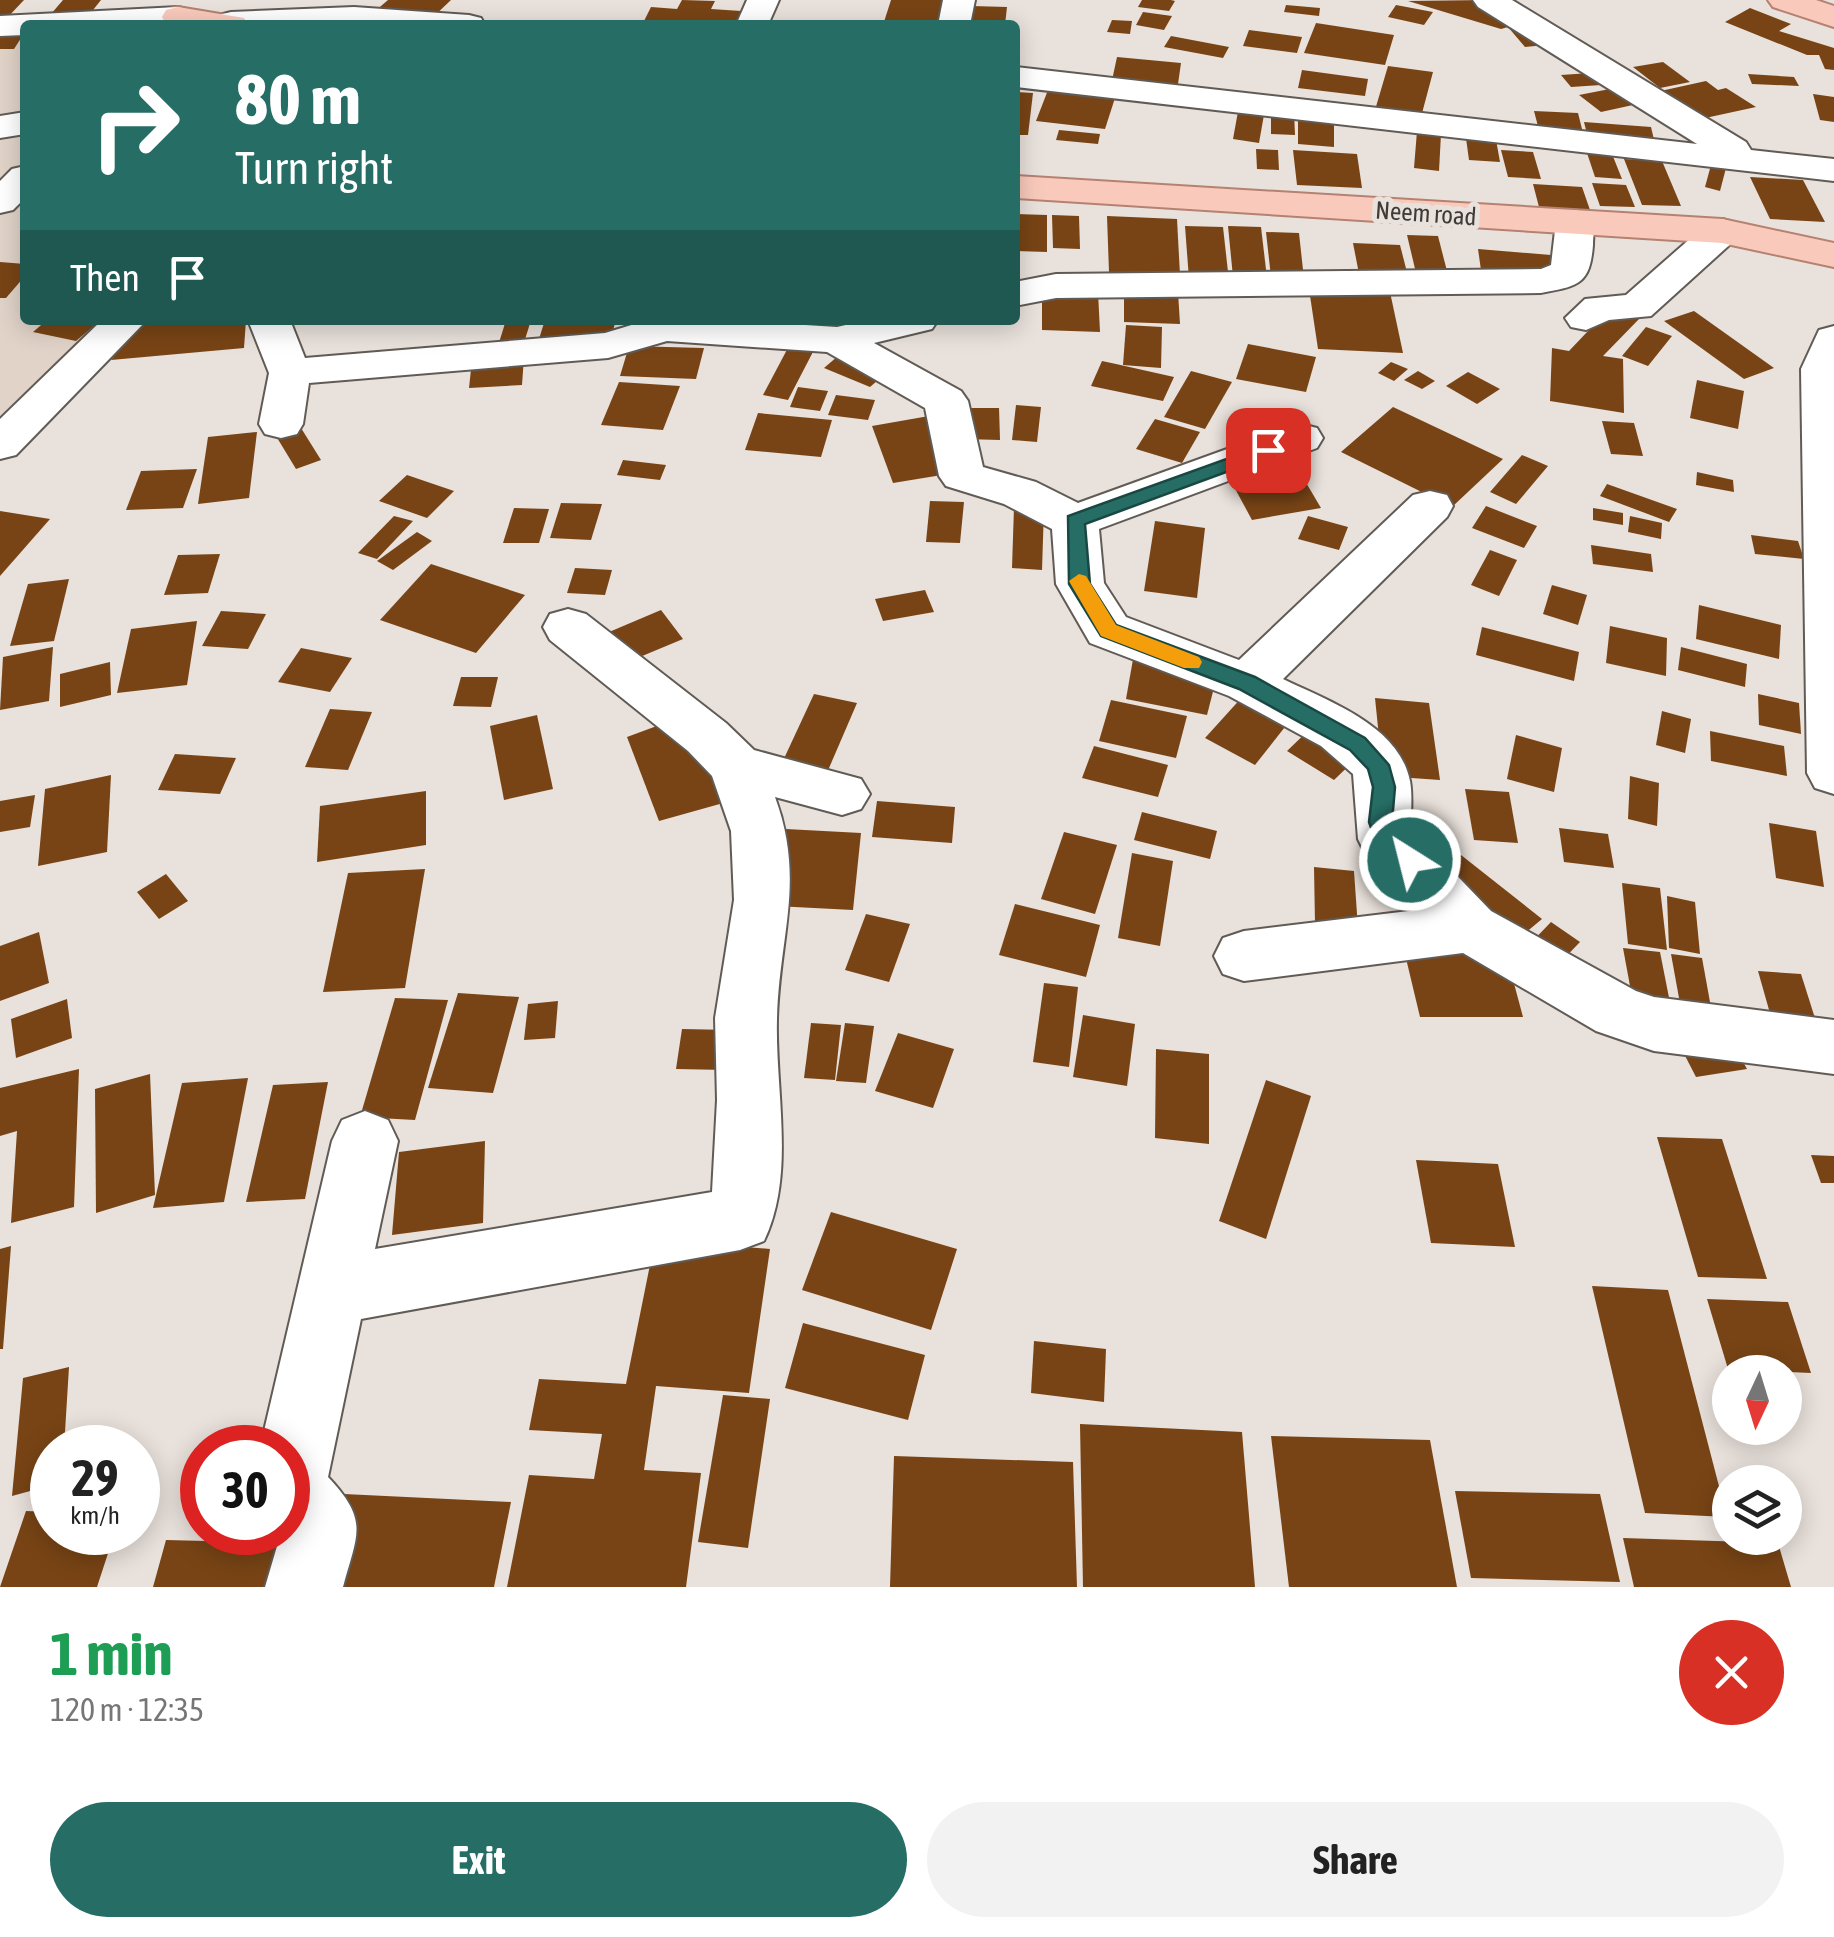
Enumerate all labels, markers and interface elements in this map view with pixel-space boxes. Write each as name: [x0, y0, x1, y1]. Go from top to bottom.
text: 80 m: [235, 59, 361, 139]
icon: right: [70, 60, 200, 190]
text: Turn right: [235, 142, 393, 194]
street label: Neem road: [1374, 195, 1478, 231]
icon: arrive: [160, 250, 215, 305]
text: Then: [70, 256, 140, 299]
pin: [1226, 408, 1311, 493]
icon: arrive: [1241, 423, 1296, 478]
position arrow: [1358, 808, 1462, 912]
north arrow: [1712, 1355, 1802, 1445]
map controls: [1712, 1355, 1802, 1555]
speed limit sign: 30: [180, 1425, 310, 1555]
text: 29: [71, 1449, 118, 1507]
button: layers: [1712, 1465, 1802, 1555]
text: km/h: [70, 1501, 120, 1529]
text: 1 min: [50, 1619, 173, 1688]
button: close: [1679, 1620, 1784, 1725]
text: 120 m · 12:35: [50, 1691, 204, 1728]
button: Exit: [50, 1802, 907, 1917]
button: Share: [927, 1802, 1784, 1917]

